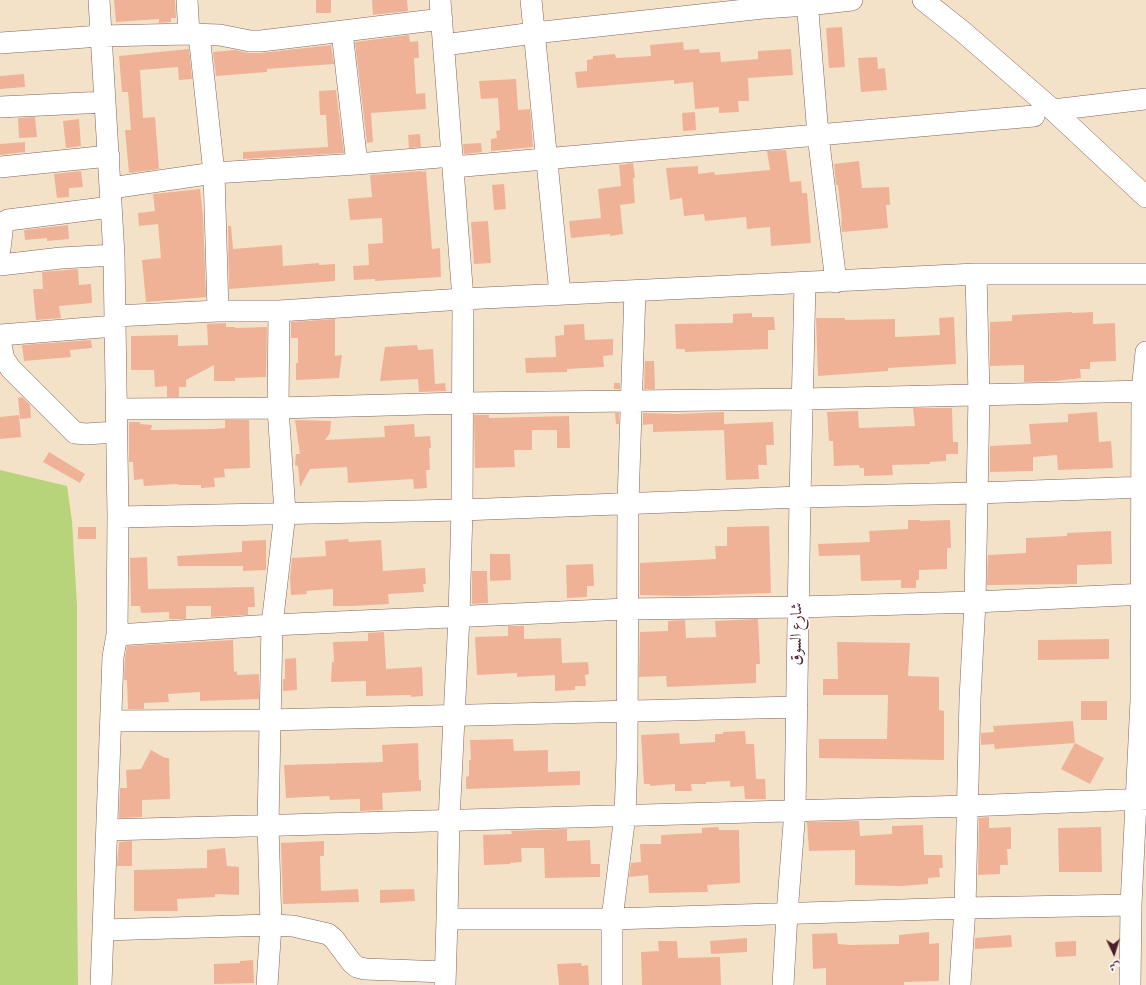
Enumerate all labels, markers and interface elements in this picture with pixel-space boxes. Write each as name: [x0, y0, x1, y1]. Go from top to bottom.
street label: شارع السوق: [788, 602, 808, 666]
north arrow: [1094, 933, 1134, 973]
text: ش: [1109, 958, 1121, 973]

